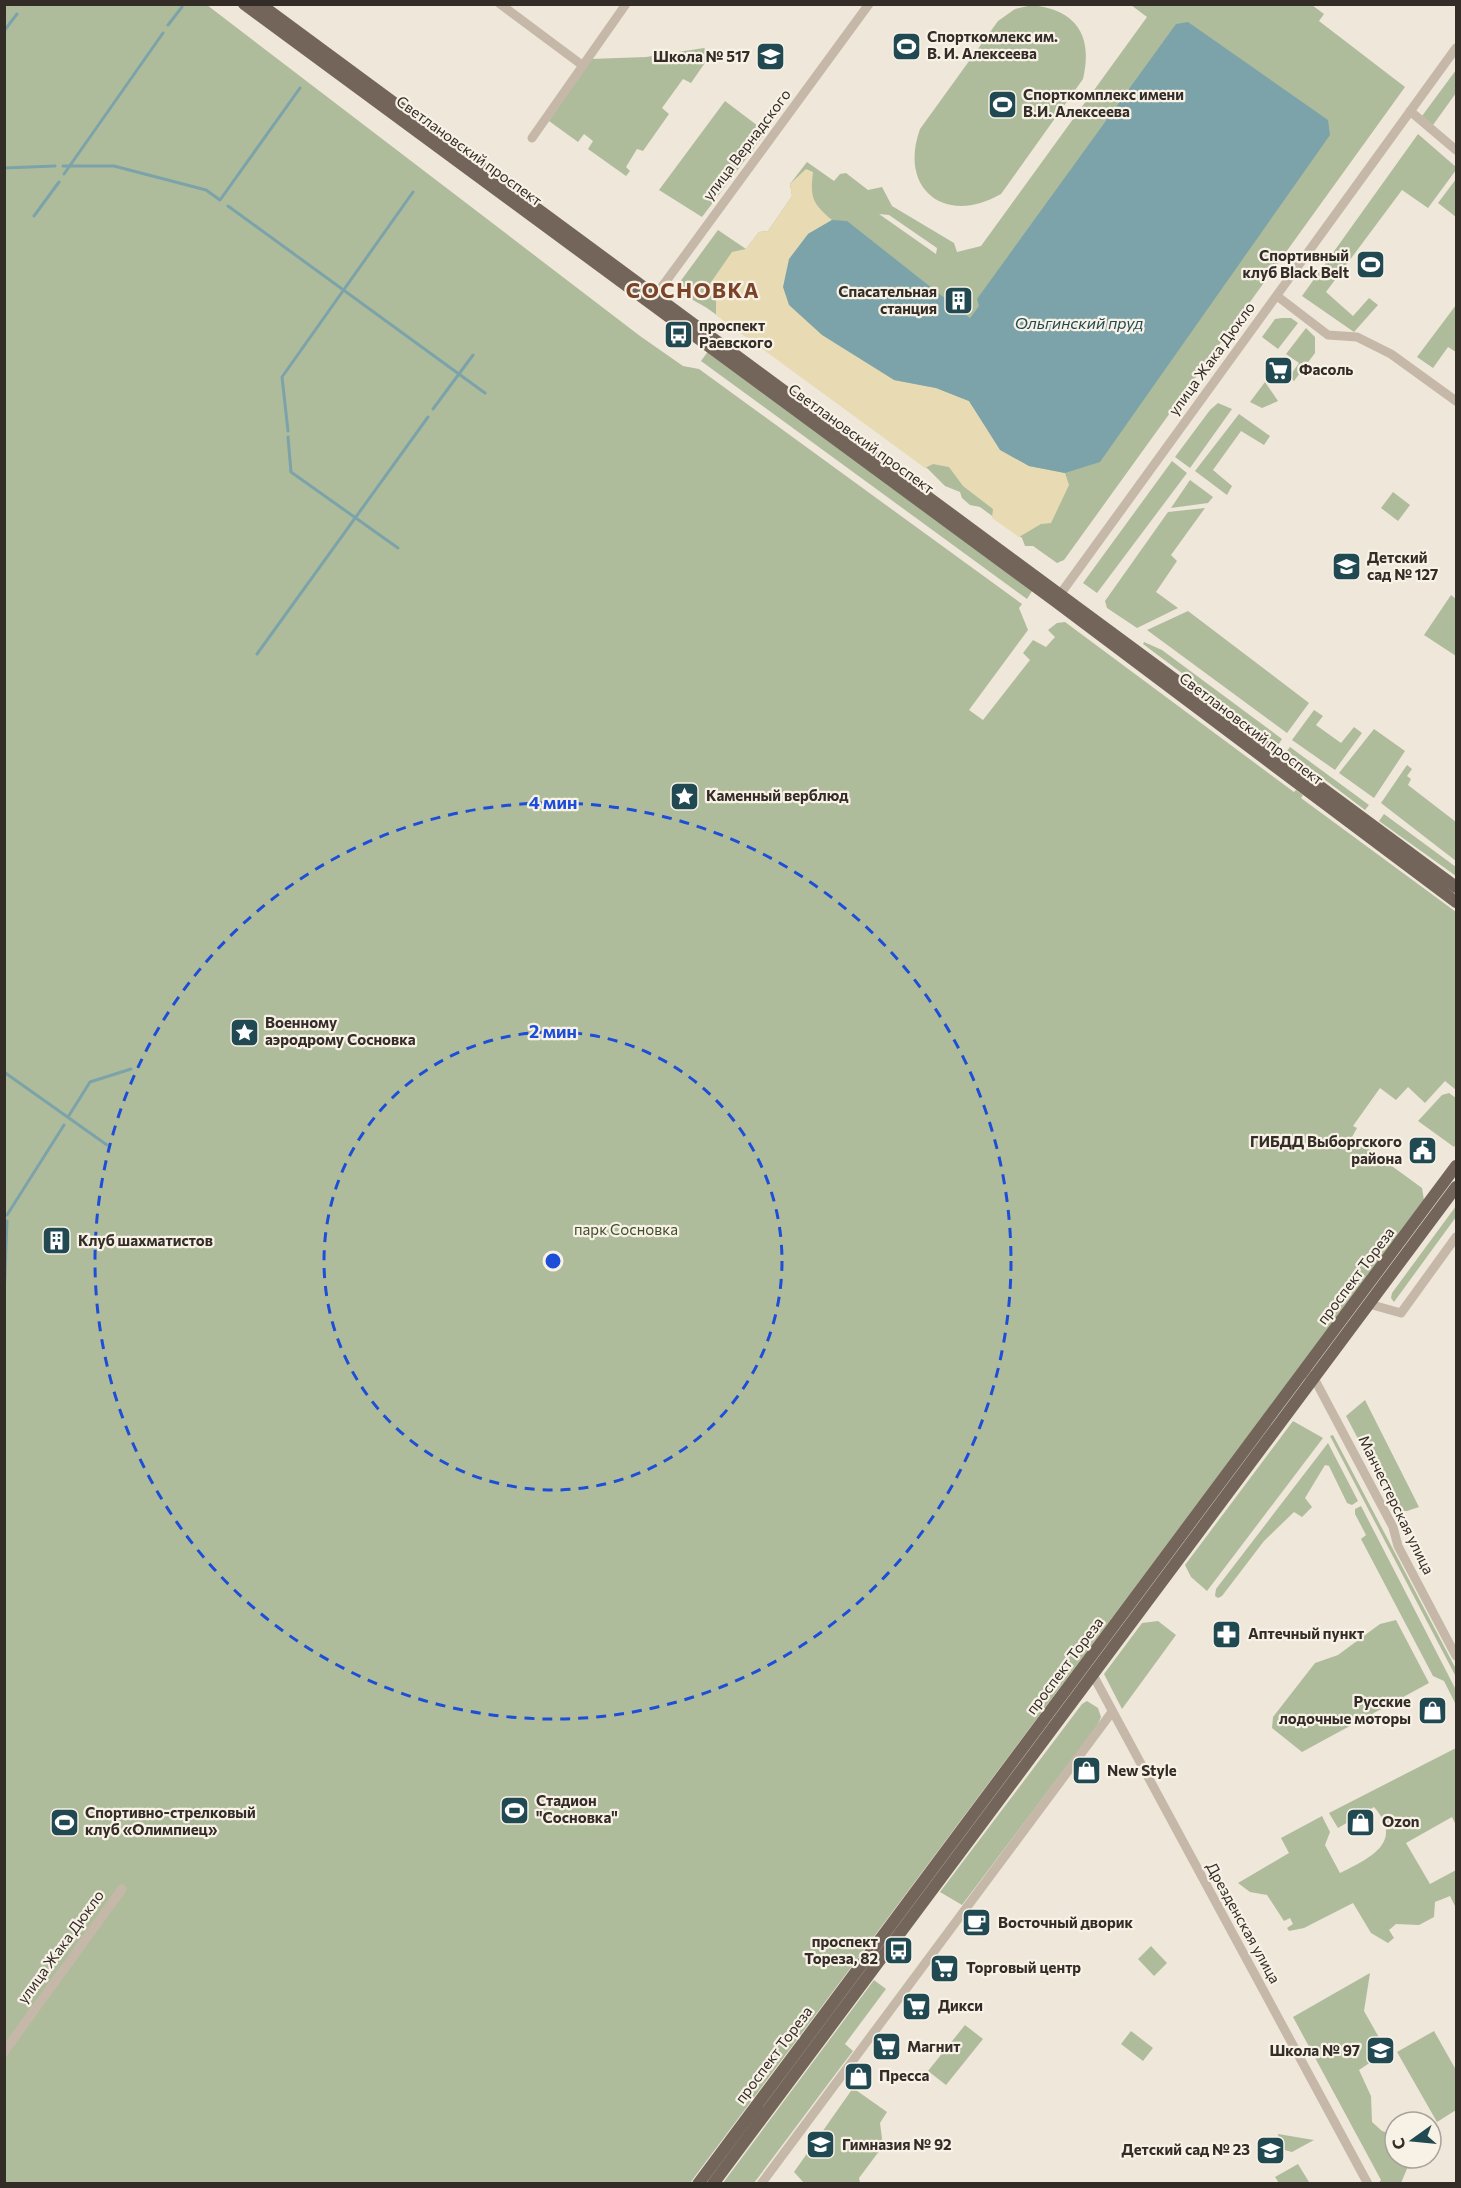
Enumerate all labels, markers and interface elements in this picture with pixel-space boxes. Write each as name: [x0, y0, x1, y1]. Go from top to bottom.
place label: Спорткомлекс им. В. И. Алексеева: [927, 27, 1058, 62]
sports icon: Спорткомлекс им. В. И. Алексеева: [890, 30, 922, 62]
school or university icon: Школа № 517: [755, 41, 787, 73]
place label: Школа № 517: [653, 47, 750, 65]
street label: улица Вернадского: [698, 85, 794, 204]
place label: Спорткомплекс имени В.И. Алексеева: [1023, 85, 1184, 120]
sports icon: Спорткомплекс имени В.И. Алексеева: [986, 88, 1018, 120]
street label: Светлановский проспект: [393, 91, 546, 209]
place label: Спортивный клуб Black Belt: [1242, 246, 1349, 281]
sports icon: Спортивный клуб Black Belt: [1354, 249, 1386, 281]
district label: СОСНОВКА: [626, 277, 760, 302]
place label: Спасательная станция: [838, 282, 937, 317]
building icon: Спасательная станция: [942, 285, 974, 317]
street label: улица Жака Дюкло: [1164, 298, 1258, 419]
water label: Ольгинский пруд: [1015, 313, 1143, 332]
place label: проспект Раевского: [699, 316, 773, 351]
bus stop icon: проспект Раевского: [662, 319, 694, 351]
supermarket icon: Фасоль: [1262, 354, 1294, 386]
place label: Фасоль: [1299, 360, 1353, 378]
street label: Светлановский проспект: [785, 379, 938, 497]
place label: Детский сад № 127: [1367, 548, 1438, 583]
school or university icon: Детский сад № 127: [1330, 551, 1362, 583]
street label: Светлановский проспект: [1176, 668, 1327, 788]
place icon: Каменный верблюд: [669, 780, 701, 812]
place label: Каменный верблюд: [706, 786, 849, 804]
text: 4 мин: [529, 791, 577, 813]
place label: Военному аэродрому Сосновка: [265, 1013, 416, 1048]
place icon: Военному аэродрому Сосновка: [228, 1016, 260, 1048]
text: 2 мин: [529, 1020, 577, 1042]
place label: ГИБДД Выборгского района: [1250, 1132, 1402, 1167]
public building icon: ГИБДД Выборгского района: [1407, 1135, 1439, 1167]
park label: парк Сосновка: [574, 1220, 678, 1238]
street label: проспект Тореза: [1313, 1223, 1398, 1328]
building icon: Клуб шахматистов: [41, 1225, 73, 1257]
place label: Клуб шахматистов: [78, 1231, 213, 1249]
centre of rings: [543, 1251, 563, 1271]
street label: Манчестерская улица: [1355, 1432, 1438, 1577]
street label: проспект Тореза: [1022, 1613, 1107, 1718]
pharmacy icon: Аптечный пункт: [1211, 1618, 1243, 1650]
place label: Аптечный пункт: [1248, 1624, 1364, 1642]
place label: Русские лодочные моторы: [1279, 1692, 1411, 1727]
shop icon: Русские лодочные моторы: [1416, 1695, 1448, 1727]
shop icon: New Style: [1070, 1755, 1102, 1787]
place label: New Style: [1107, 1761, 1177, 1779]
place label: Стадион "Сосновка": [536, 1791, 618, 1826]
sports icon: Стадион "Сосновка": [499, 1794, 531, 1826]
place label: Спортивно-стрелковый клуб «Олимпиец»: [85, 1803, 256, 1838]
sports icon: Спортивно-стрелковый клуб «Олимпиец»: [48, 1806, 80, 1838]
shop icon: Ozon: [1345, 1806, 1377, 1838]
place label: Ozon: [1382, 1812, 1420, 1830]
street label: Дрезденская улица: [1203, 1859, 1285, 1986]
street label: улица Жака Дюкло: [13, 1886, 107, 2007]
cafe icon: Восточный дворик: [961, 1907, 993, 1939]
place label: Восточный дворик: [998, 1913, 1134, 1931]
place label: проспект Тореза, 82: [804, 1932, 878, 1967]
bus stop icon: проспект Тореза, 82: [883, 1935, 915, 1967]
supermarket icon: Торговый центр: [929, 1952, 961, 1984]
place label: Торговый центр: [966, 1958, 1081, 1976]
supermarket icon: Дикси: [901, 1990, 933, 2022]
place label: Дикси: [938, 1996, 983, 2014]
street label: проспект Тореза: [731, 2002, 816, 2107]
supermarket icon: Магнит: [870, 2031, 902, 2063]
school or university icon: Школа № 97: [1365, 2035, 1397, 2067]
place label: Магнит: [907, 2037, 960, 2055]
place label: Школа № 97: [1269, 2041, 1360, 2059]
shop icon: Пресса: [842, 2060, 874, 2092]
place label: Пресса: [879, 2066, 929, 2084]
north arrow: [1383, 2110, 1443, 2170]
school or university icon: Гимназия № 92: [805, 2129, 837, 2161]
school or university icon: Детский сад № 23: [1255, 2134, 1287, 2166]
place label: Гимназия № 92: [842, 2135, 952, 2153]
text: С: [1387, 2136, 1409, 2152]
place label: Детский сад № 23: [1122, 2140, 1250, 2158]

